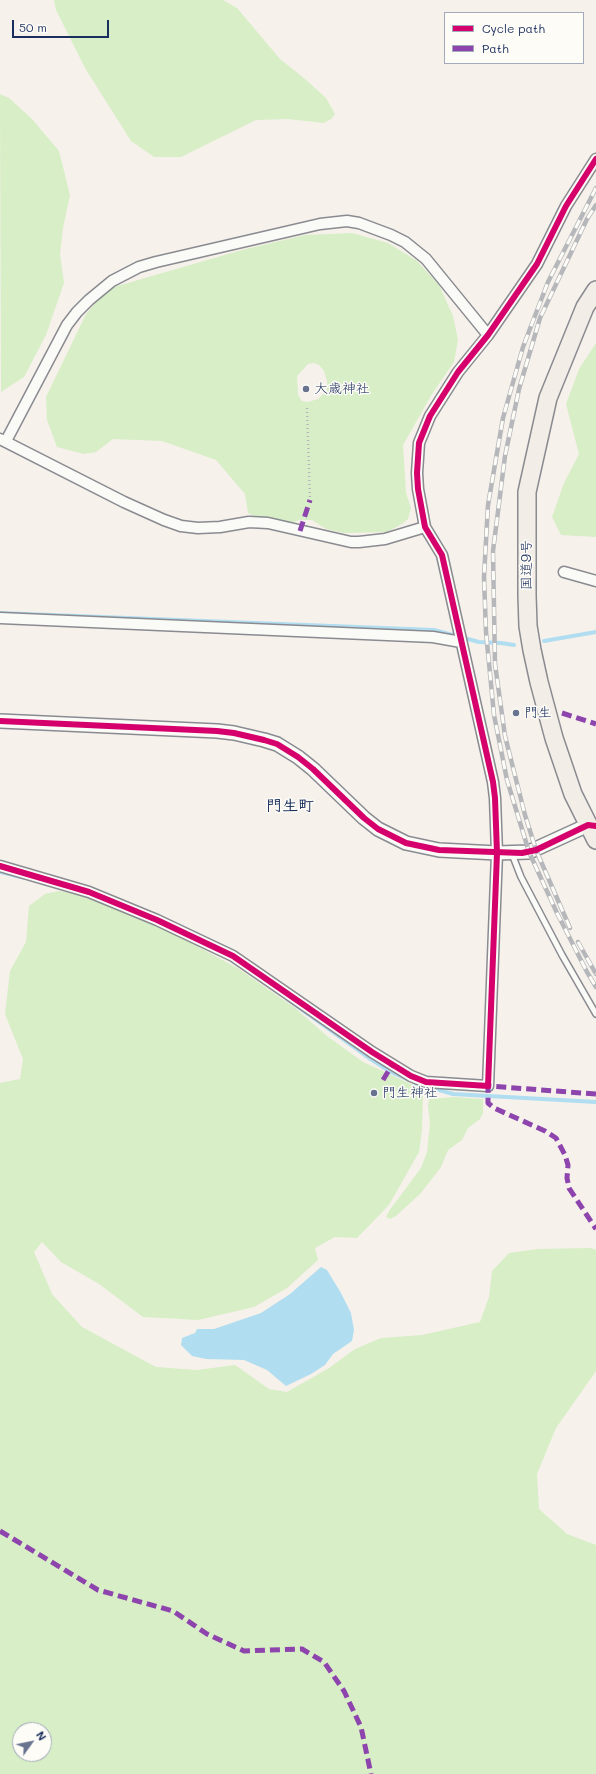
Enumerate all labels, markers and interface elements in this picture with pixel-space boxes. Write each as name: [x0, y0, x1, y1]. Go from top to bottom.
scale bar: [14, 12, 111, 38]
legend: [444, 12, 584, 64]
text: 50 m: [19, 19, 47, 35]
text: Cycle path: [482, 20, 545, 36]
text: Path: [482, 40, 509, 56]
place label: 大歳神社: [314, 381, 370, 397]
marker: 大歳神社: [301, 384, 311, 394]
street label: 国道9号: [519, 540, 535, 590]
place label: 門生: [524, 705, 552, 721]
marker: 門生: [511, 708, 521, 718]
district label: 門生町: [266, 796, 314, 816]
place label: 門生神社: [382, 1085, 438, 1101]
marker: 門生神社: [369, 1088, 379, 1098]
north arrow: [12, 1722, 52, 1762]
text: N: [33, 1728, 50, 1743]

